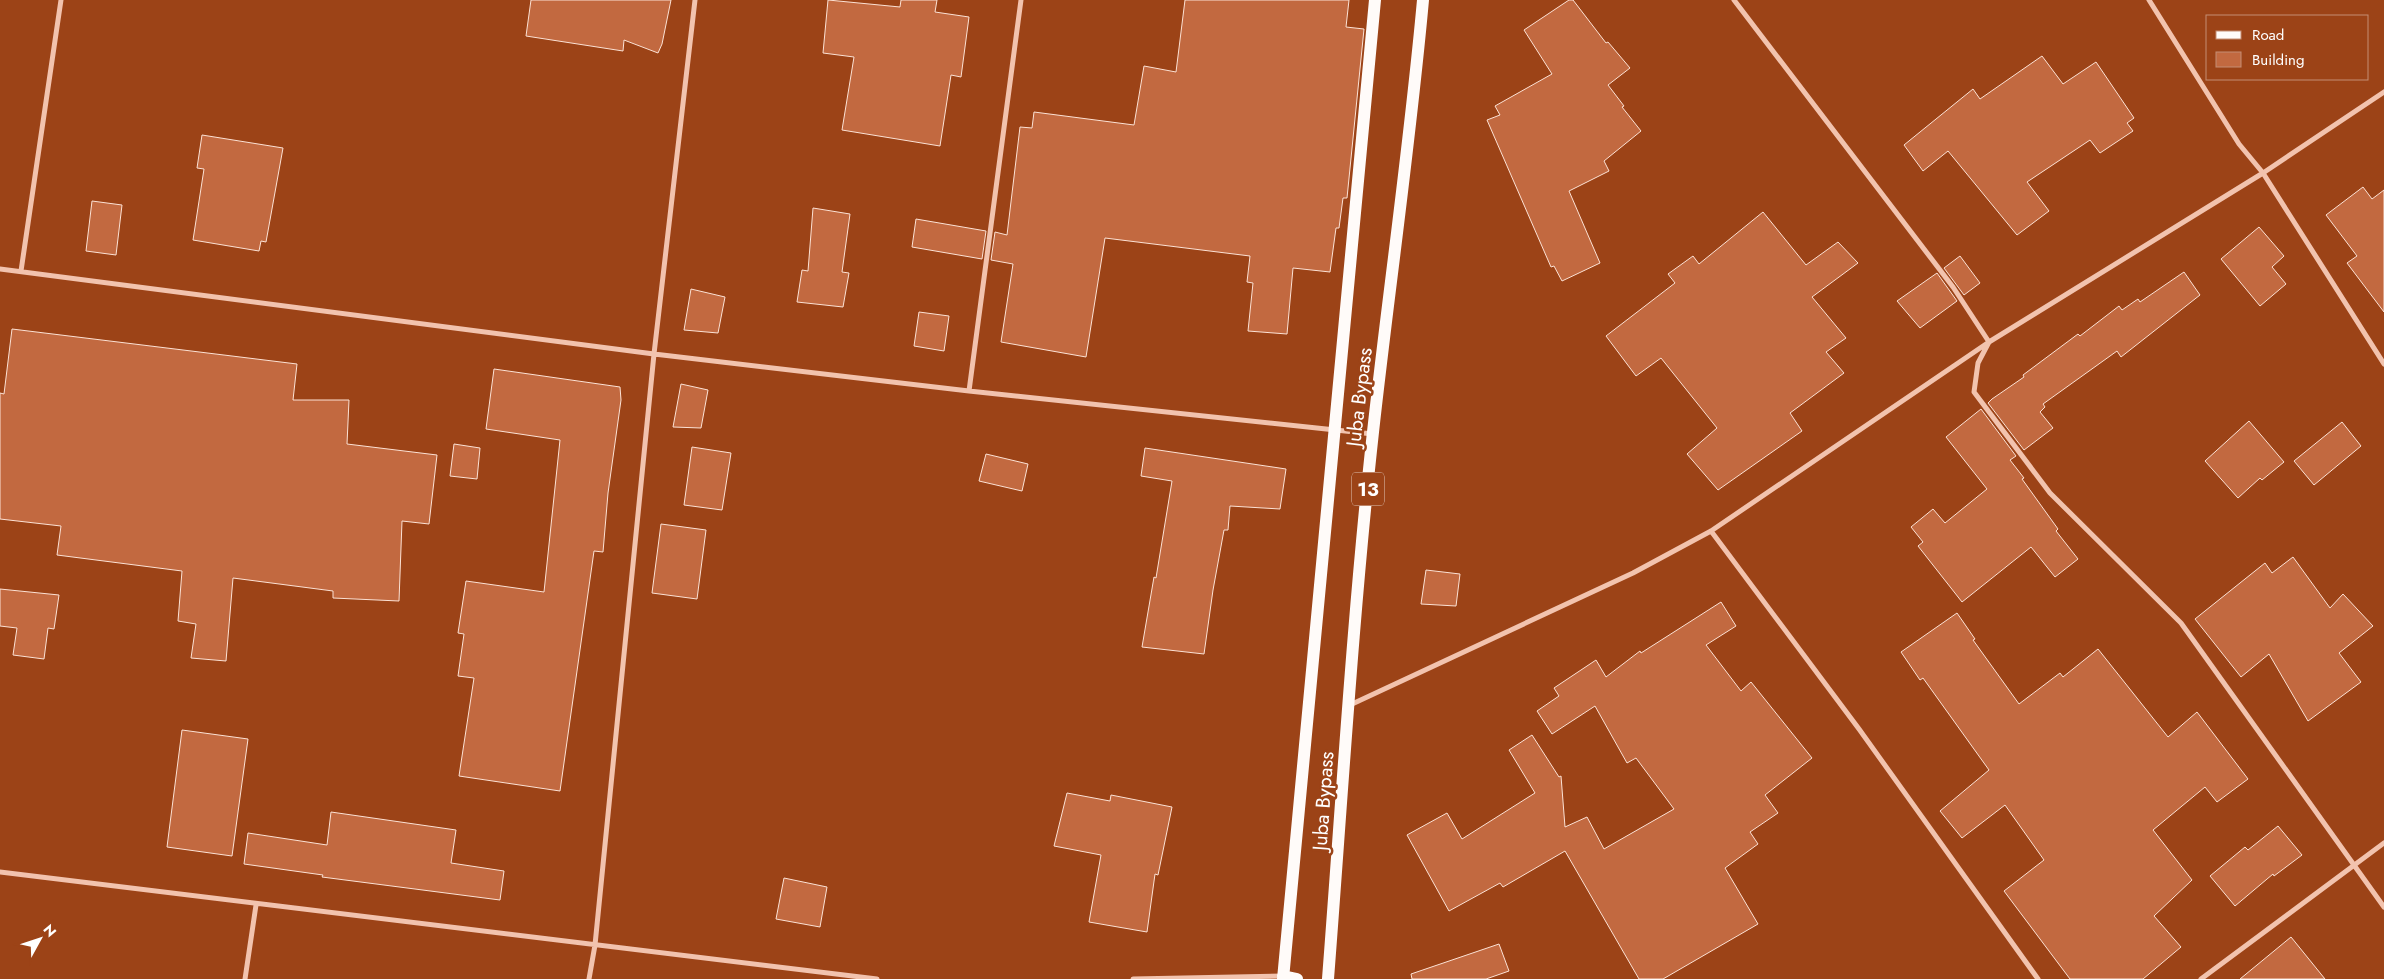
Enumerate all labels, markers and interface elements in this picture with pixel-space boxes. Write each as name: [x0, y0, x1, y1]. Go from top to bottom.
legend: [2206, 15, 2369, 80]
text: Road: [2252, 24, 2284, 46]
text: Building: [2252, 49, 2304, 71]
street label: Juba Bypass: [1339, 346, 1380, 451]
road number: 13: [1352, 472, 1384, 506]
street label: Juba Bypass: [1305, 750, 1341, 855]
north arrow: [15, 914, 65, 964]
text: N: [39, 920, 61, 941]

